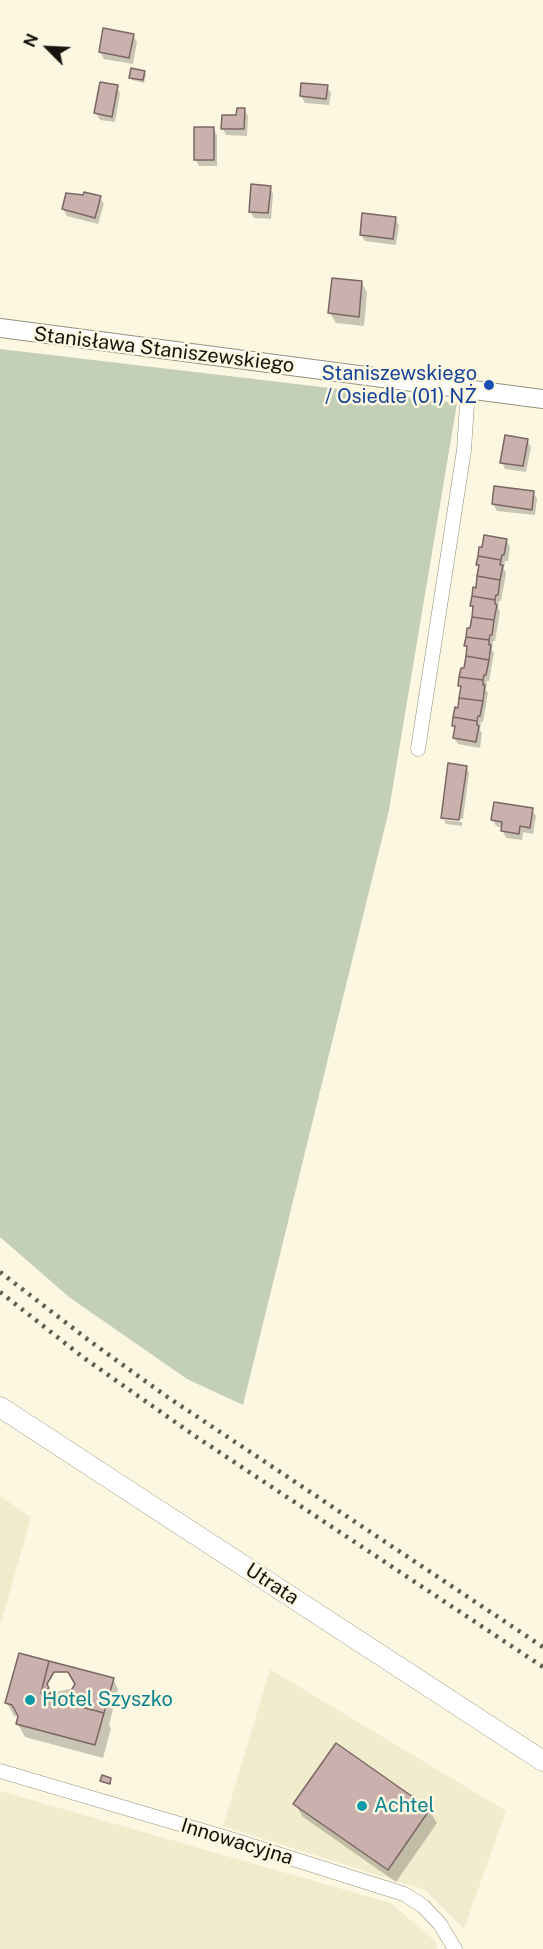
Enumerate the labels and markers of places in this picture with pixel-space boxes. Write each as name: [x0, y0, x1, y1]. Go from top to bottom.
place label: Staniszewskiego / Osiedle (01) NŻ: [322, 362, 477, 409]
marker: Staniszewskiego / Osiedle (01) NŻ: [482, 378, 496, 392]
place label: Hotel Szyszko: [42, 1688, 173, 1712]
marker: Hotel Szyszko: [23, 1693, 37, 1707]
place label: Achtel: [374, 1794, 435, 1818]
marker: Achtel: [355, 1799, 369, 1813]

